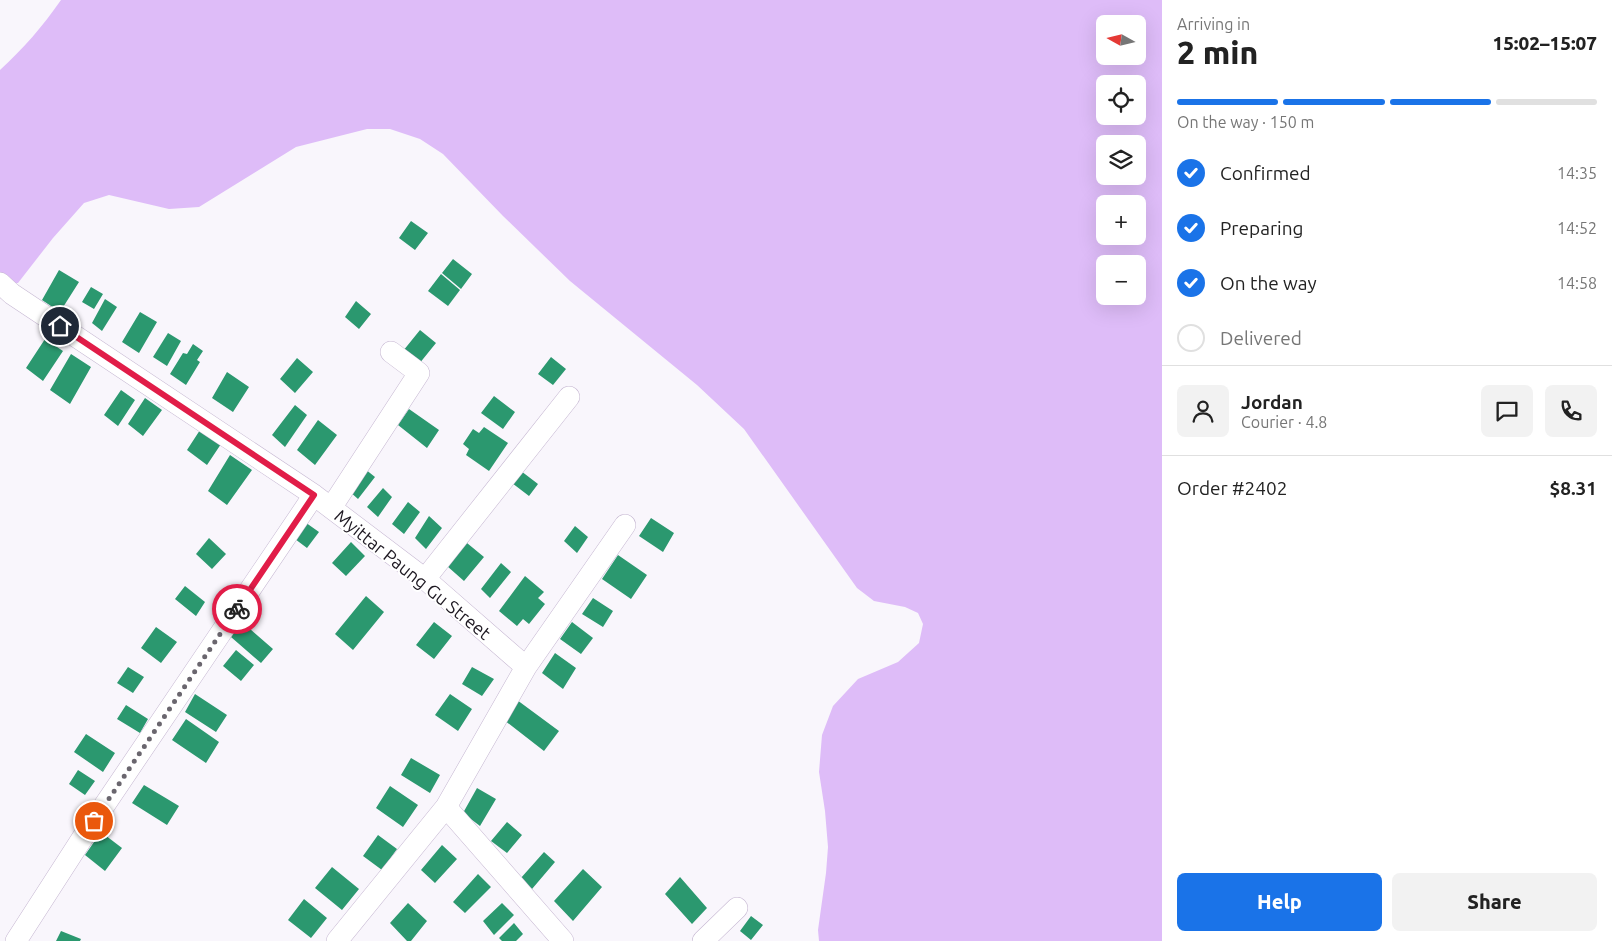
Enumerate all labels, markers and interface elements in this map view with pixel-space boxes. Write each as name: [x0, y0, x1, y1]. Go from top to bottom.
north arrow: [1096, 15, 1146, 65]
map controls: [1096, 15, 1146, 305]
text: Arriving in: [1177, 15, 1250, 33]
text: 15:02–15:07: [1492, 32, 1597, 54]
text: 2 min: [1177, 34, 1258, 70]
button: locate: [1096, 75, 1146, 125]
text: On the way · 150 m: [1177, 113, 1314, 131]
button: layers: [1096, 135, 1146, 185]
icon: check: [1177, 159, 1205, 187]
text: Confirmed: [1220, 162, 1311, 184]
text: 14:35: [1557, 164, 1597, 182]
button: +: [1096, 195, 1146, 245]
icon: check: [1177, 214, 1205, 242]
text: Preparing: [1220, 217, 1304, 239]
text: 14:52: [1557, 219, 1597, 237]
button: −: [1096, 255, 1146, 305]
icon: check: [1177, 269, 1205, 297]
text: On the way: [1220, 272, 1317, 294]
text: 14:58: [1557, 274, 1597, 292]
pin: [39, 305, 81, 347]
icon: home: [46, 312, 74, 340]
text: Delivered: [1220, 327, 1302, 349]
button: person: [1177, 385, 1229, 437]
button: chat: [1481, 385, 1533, 437]
button: phone: [1545, 385, 1597, 437]
text: Jordan: [1241, 391, 1303, 413]
text: Courier · 4.8: [1241, 413, 1327, 431]
text: Order #2402: [1177, 477, 1287, 499]
text: $8.31: [1549, 477, 1597, 499]
street label: Myittar Paung Gu Street: [331, 505, 495, 643]
courier: [212, 584, 262, 634]
icon: bike: [223, 595, 251, 623]
pin: [73, 800, 115, 842]
icon: bag: [80, 807, 108, 835]
button: Help: [1177, 873, 1382, 931]
button: Share: [1392, 873, 1597, 931]

